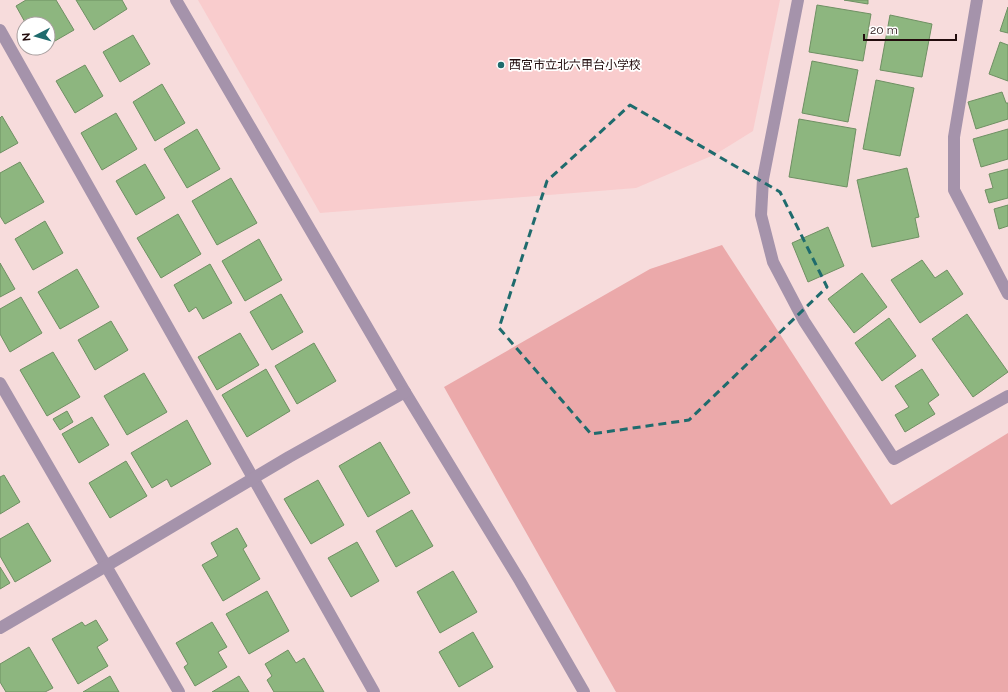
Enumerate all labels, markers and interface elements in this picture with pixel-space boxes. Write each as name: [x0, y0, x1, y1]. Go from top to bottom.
north arrow: [16, 16, 56, 56]
scale bar: [864, 16, 956, 42]
text: 20 m: [870, 23, 898, 37]
text: N: [20, 32, 33, 42]
place label: 西宮市立北六甲台小学校: [509, 58, 641, 72]
marker: 西宮市立北六甲台小学校: [496, 60, 506, 70]

